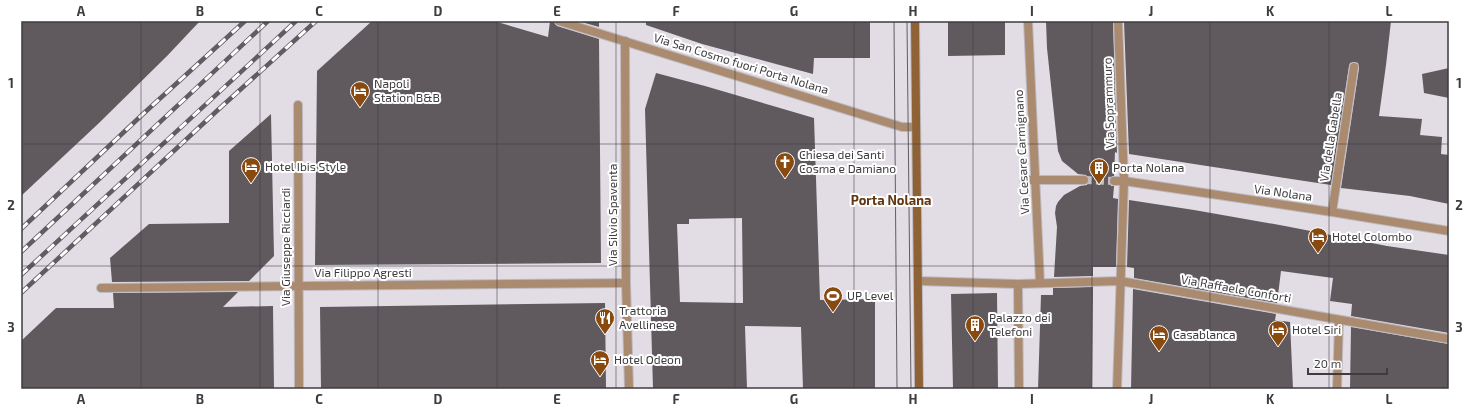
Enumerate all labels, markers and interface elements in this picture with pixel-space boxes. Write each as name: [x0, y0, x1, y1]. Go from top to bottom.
text: A: [77, 3, 86, 19]
text: B: [196, 3, 204, 19]
text: C: [315, 3, 323, 19]
text: D: [434, 3, 443, 19]
text: E: [553, 3, 561, 19]
text: F: [672, 3, 680, 19]
text: G: [790, 3, 798, 19]
text: H: [909, 3, 918, 19]
text: I: [1030, 3, 1034, 19]
text: J: [1149, 3, 1153, 19]
text: K: [1266, 3, 1275, 19]
text: L: [1386, 3, 1393, 19]
street label: Via San Cosmo fuori Porta Nolana: [652, 30, 830, 96]
street label: Via Soprammuro: [1099, 57, 1117, 149]
text: 1: [8, 75, 14, 91]
text: 1: [1456, 75, 1462, 91]
place label: Napoli Station B&B: [374, 76, 440, 104]
hotel icon: Napoli Station B&B: [349, 80, 371, 108]
street label: Via Cesare Carmignano: [1011, 89, 1031, 215]
street label: Via della Gabella: [1316, 91, 1344, 183]
place label: Chiesa dei Santi Cosma e Damiano: [799, 147, 896, 175]
church icon: Chiesa dei Santi Cosma e Damiano: [774, 151, 796, 179]
hotel icon: Hotel Ibis Style: [240, 156, 262, 184]
building icon: Porta Nolana: [1088, 157, 1110, 185]
place label: Hotel Ibis Style: [265, 159, 346, 173]
place label: Porta Nolana: [1113, 160, 1184, 174]
street label: Via Silvio Spaventa: [605, 164, 619, 266]
street label: Via Nolana: [1253, 181, 1313, 203]
street label: Via Giuseppe Ricciardi: [278, 188, 292, 306]
district label: Porta Nolana: [851, 192, 931, 208]
text: 2: [7, 197, 15, 213]
text: 2: [1455, 197, 1463, 213]
hotel icon: Hotel Colombo: [1307, 226, 1329, 254]
place label: Hotel Colombo: [1332, 229, 1412, 243]
street label: Via Filippo Agresti: [314, 265, 412, 279]
street label: Via Raffaele Conforti: [1180, 271, 1293, 305]
sports icon: UP Level: [822, 285, 844, 313]
place label: UP Level: [847, 288, 894, 302]
place label: Trattoria Avellinese: [619, 303, 675, 331]
restaurant icon: Trattoria Avellinese: [594, 307, 616, 335]
place label: Palazzo dei Telefoni: [989, 310, 1051, 338]
building icon: Palazzo dei Telefoni: [964, 314, 986, 342]
text: 3: [7, 319, 15, 335]
hotel icon: Hotel Siri: [1267, 319, 1289, 347]
text: 3: [1455, 319, 1463, 335]
place label: Hotel Siri: [1292, 322, 1341, 336]
hotel icon: Casablanca: [1148, 324, 1170, 352]
place label: Casablanca: [1173, 327, 1236, 341]
hotel icon: Hotel Odeon: [589, 349, 611, 377]
scale bar: [1308, 350, 1387, 376]
place label: Hotel Odeon: [614, 352, 681, 366]
text: 20 m: [1314, 356, 1341, 370]
text: A: [77, 391, 86, 407]
text: B: [196, 391, 204, 407]
text: C: [315, 391, 323, 407]
text: D: [434, 391, 443, 407]
text: E: [553, 391, 561, 407]
text: F: [672, 391, 680, 407]
text: G: [790, 391, 798, 407]
text: H: [909, 391, 918, 407]
text: I: [1030, 391, 1034, 407]
text: J: [1149, 391, 1153, 407]
text: K: [1266, 391, 1275, 407]
text: L: [1386, 391, 1393, 407]

